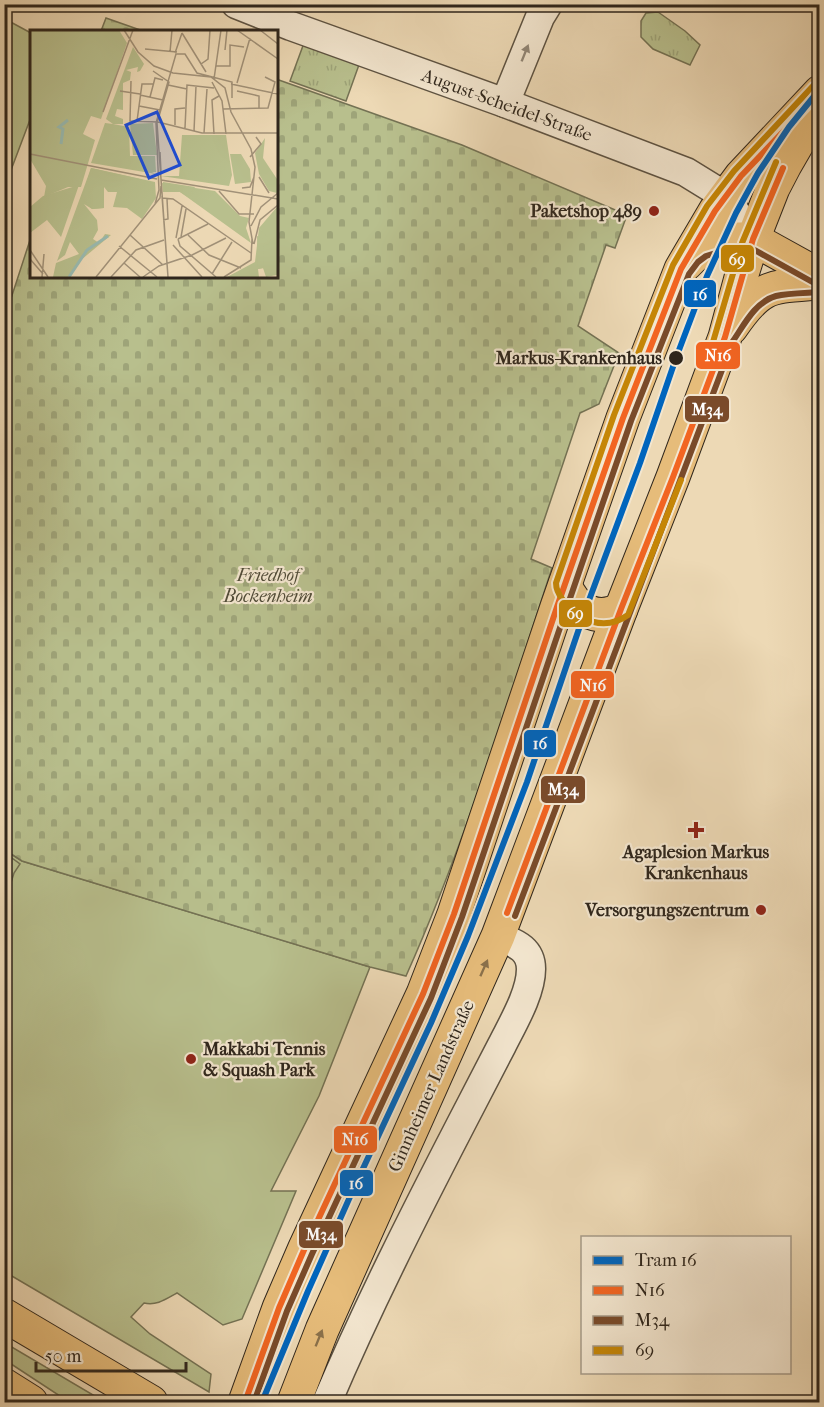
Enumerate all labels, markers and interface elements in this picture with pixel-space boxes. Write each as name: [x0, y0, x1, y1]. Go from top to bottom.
inset map: [30, 30, 278, 278]
one-way arrow: [521, 44, 530, 62]
street label: August-Scheidel-Straße: [418, 65, 595, 146]
place label: Paketshop 489: [530, 201, 642, 222]
marker: Paketshop 489: [647, 204, 661, 218]
line badge: 69: [720, 244, 755, 273]
text: 69: [728, 250, 746, 270]
line badge: 16: [683, 279, 717, 308]
text: 16: [693, 285, 707, 304]
line badge: N16: [695, 341, 741, 370]
text: N16: [705, 346, 732, 365]
place label: Markus-Krankenhaus: [495, 348, 662, 369]
marker: Markus-Krankenhaus: [667, 349, 685, 367]
line badge: M34: [684, 395, 730, 423]
text: M34: [691, 400, 724, 420]
park label: Friedhof Bockenheim: [222, 565, 313, 607]
line badge: 69: [558, 599, 593, 628]
text: 69: [566, 604, 584, 624]
line badge: N16: [570, 670, 615, 699]
text: N16: [580, 676, 607, 695]
line badge: 16: [523, 729, 557, 758]
text: 16: [533, 734, 547, 753]
line badge: M34: [540, 775, 586, 804]
text: M34: [547, 780, 580, 800]
marker: Agaplesion Markus Krankenhaus: [687, 821, 705, 839]
place label: Agaplesion Markus Krankenhaus: [622, 842, 770, 884]
place label: Versorgungszentrum: [584, 900, 750, 921]
marker: Versorgungszentrum: [754, 903, 768, 917]
one-way arrow: [479, 959, 489, 977]
street label: Ginnheimer Landstraße: [384, 997, 479, 1175]
place label: Makkabi Tennis & Squash Park: [202, 1039, 326, 1081]
marker: Makkabi Tennis & Squash Park: [184, 1052, 198, 1066]
line badge: N16: [333, 1125, 378, 1154]
text: N16: [342, 1130, 369, 1149]
line badge: 16: [339, 1169, 374, 1197]
text: 16: [349, 1174, 363, 1193]
line badge: M34: [298, 1220, 344, 1249]
text: M34: [305, 1225, 338, 1245]
legend: [581, 1236, 791, 1374]
text: Tram 16: [635, 1250, 697, 1271]
text: N16: [635, 1280, 665, 1301]
text: M34: [635, 1310, 670, 1331]
one-way arrow: [315, 1329, 324, 1347]
scale bar: [36, 1335, 186, 1373]
text: 69: [635, 1340, 654, 1361]
text: 50 m: [45, 1346, 82, 1367]

